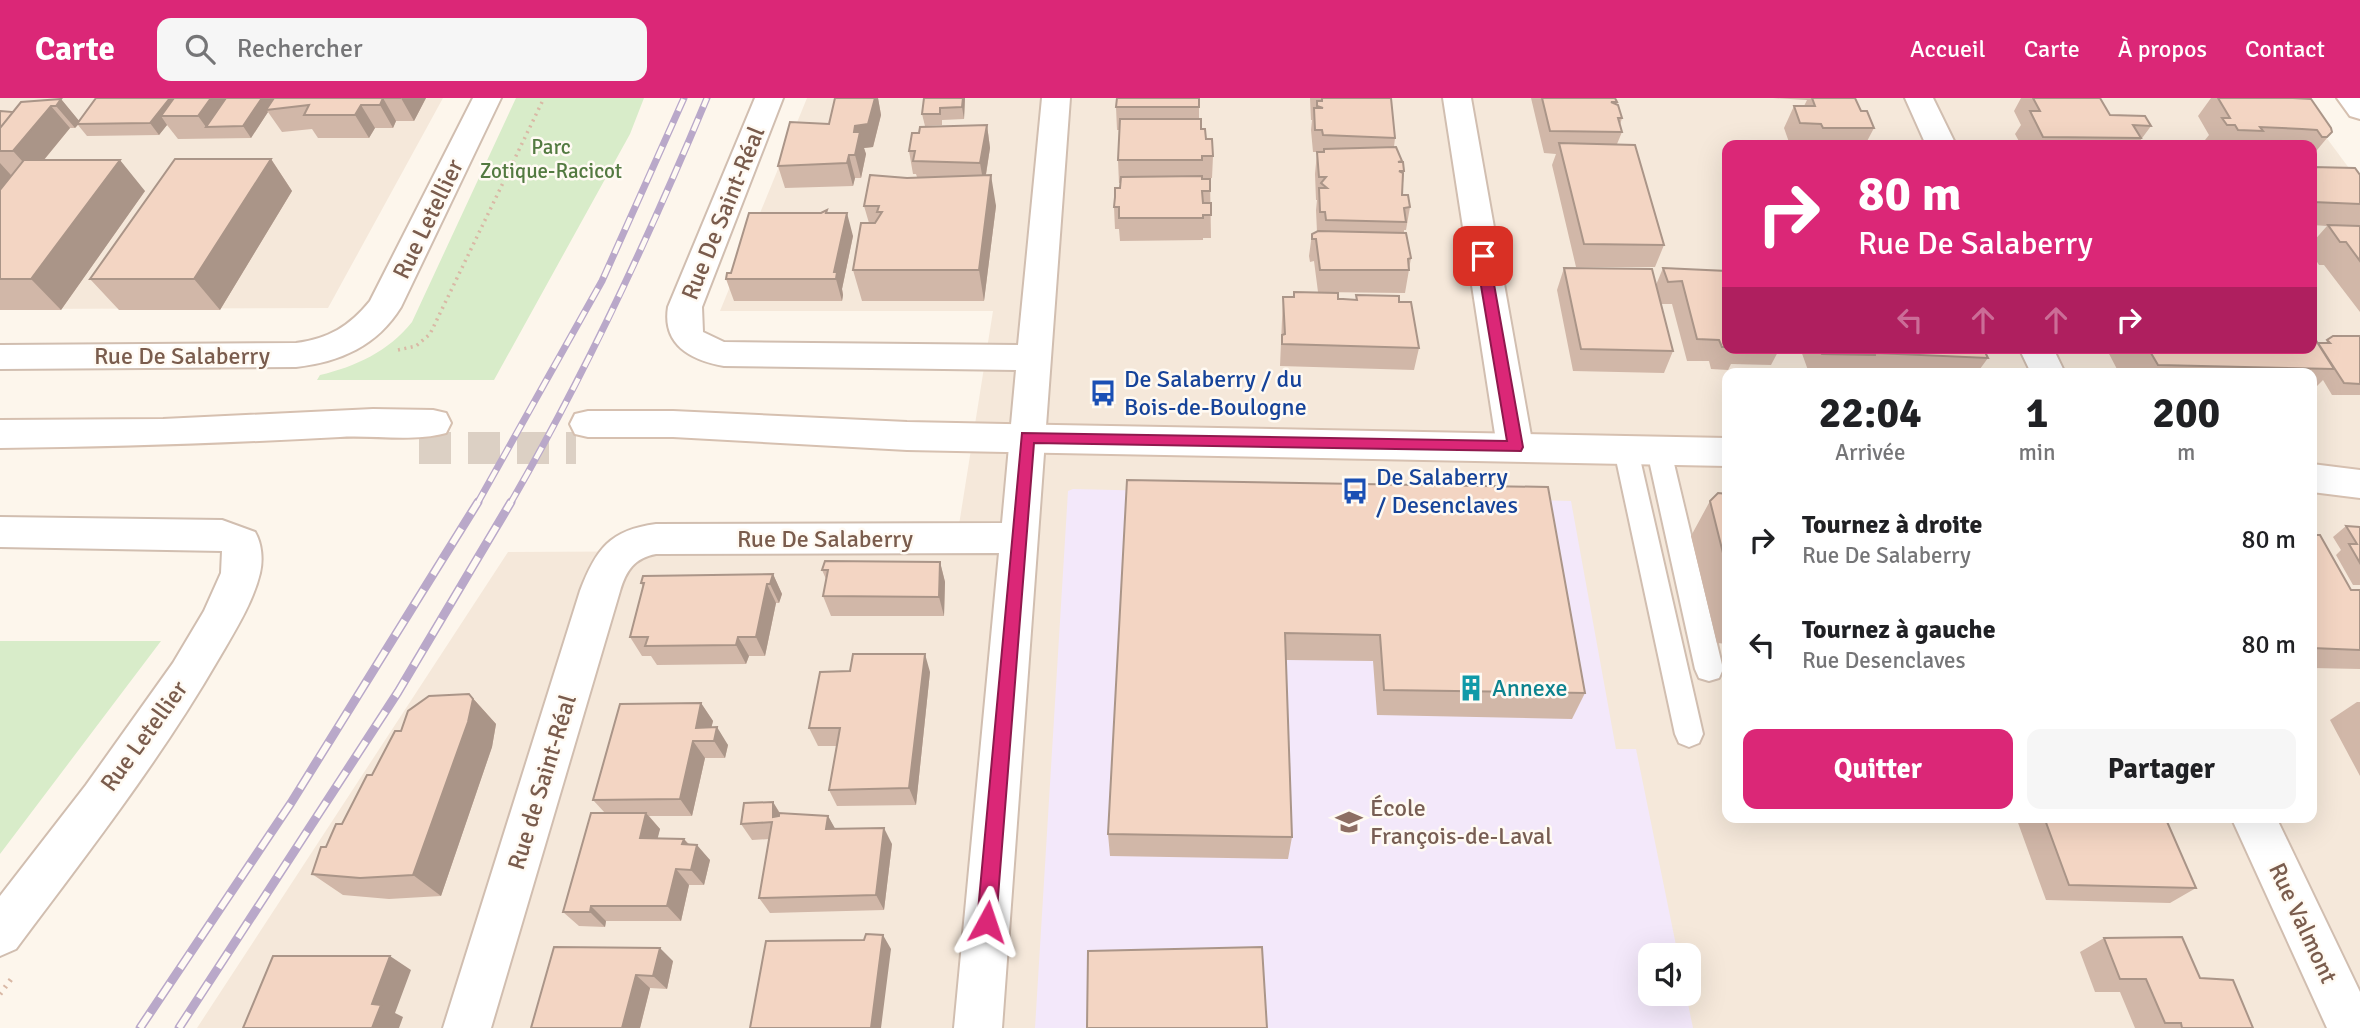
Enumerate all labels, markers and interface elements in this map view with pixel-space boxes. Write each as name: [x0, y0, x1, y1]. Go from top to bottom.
search box: [157, 18, 647, 81]
text: Carte: [35, 29, 115, 70]
icon: search: [181, 30, 219, 68]
text: Rechercher: [237, 33, 363, 65]
text: Accueil: [1910, 34, 1986, 64]
text: Carte: [2024, 34, 2080, 64]
text: À propos: [2118, 34, 2207, 64]
text: Contact: [2245, 34, 2325, 64]
street label: Rue De Saint-Réal: [675, 122, 771, 304]
park label: Parc Zotique-Racicot: [480, 134, 622, 184]
street label: Rue Letellier: [386, 154, 470, 284]
text: 80 m: [1858, 164, 1961, 224]
icon: right: [1743, 168, 1834, 259]
text: Rue De Salaberry: [1858, 224, 2093, 263]
pin: [1453, 226, 1513, 286]
icon: arrive: [1464, 237, 1502, 275]
icon: left: [1891, 301, 1929, 339]
icon: ahead: [1964, 301, 2002, 339]
icon: ahead: [2037, 301, 2075, 339]
icon: right: [2110, 301, 2148, 339]
street label: Rue De Salaberry: [94, 341, 270, 371]
place label: De Salaberry / du Bois-de-Boulogne: [1124, 364, 1307, 422]
bus stop icon: De Salaberry / du Bois-de-Boulogne: [1088, 378, 1118, 408]
text: 22:04: [1819, 388, 1922, 439]
text: 1: [2026, 388, 2048, 439]
text: 200: [2152, 388, 2220, 439]
text: Arrivée: [1835, 438, 1906, 467]
text: min: [2018, 438, 2056, 467]
text: m: [2177, 438, 2195, 467]
place label: De Salaberry / Desenclaves: [1376, 462, 1518, 520]
bus stop icon: De Salaberry / Desenclaves: [1340, 476, 1370, 506]
text: Tournez à droite: [1802, 509, 1982, 541]
icon: right: [1743, 521, 1781, 559]
street label: Rue De Salaberry: [737, 524, 913, 554]
text: 80 m: [2241, 524, 2296, 556]
text: Rue De Salaberry: [1802, 541, 1971, 570]
text: Tournez à gauche: [1802, 614, 1996, 646]
icon: left: [1743, 626, 1781, 664]
text: 80 m: [2241, 629, 2296, 661]
text: Rue Desenclaves: [1802, 646, 1966, 675]
building icon: Annexe: [1456, 673, 1486, 703]
place label: Annexe: [1492, 673, 1568, 703]
street label: Rue Letellier: [94, 675, 194, 797]
street label: Rue de Saint-Réal: [501, 691, 583, 873]
button: Quitter: [1743, 729, 2013, 809]
button: Partager: [2027, 729, 2296, 809]
place label: École François-de-Laval: [1370, 793, 1552, 851]
school or university icon: École François-de-Laval: [1334, 807, 1364, 837]
street label: Rue Valmont: [2262, 858, 2344, 988]
position arrow: [950, 885, 1024, 959]
map controls: [1638, 943, 1701, 1006]
button: sound: [1638, 943, 1701, 1006]

